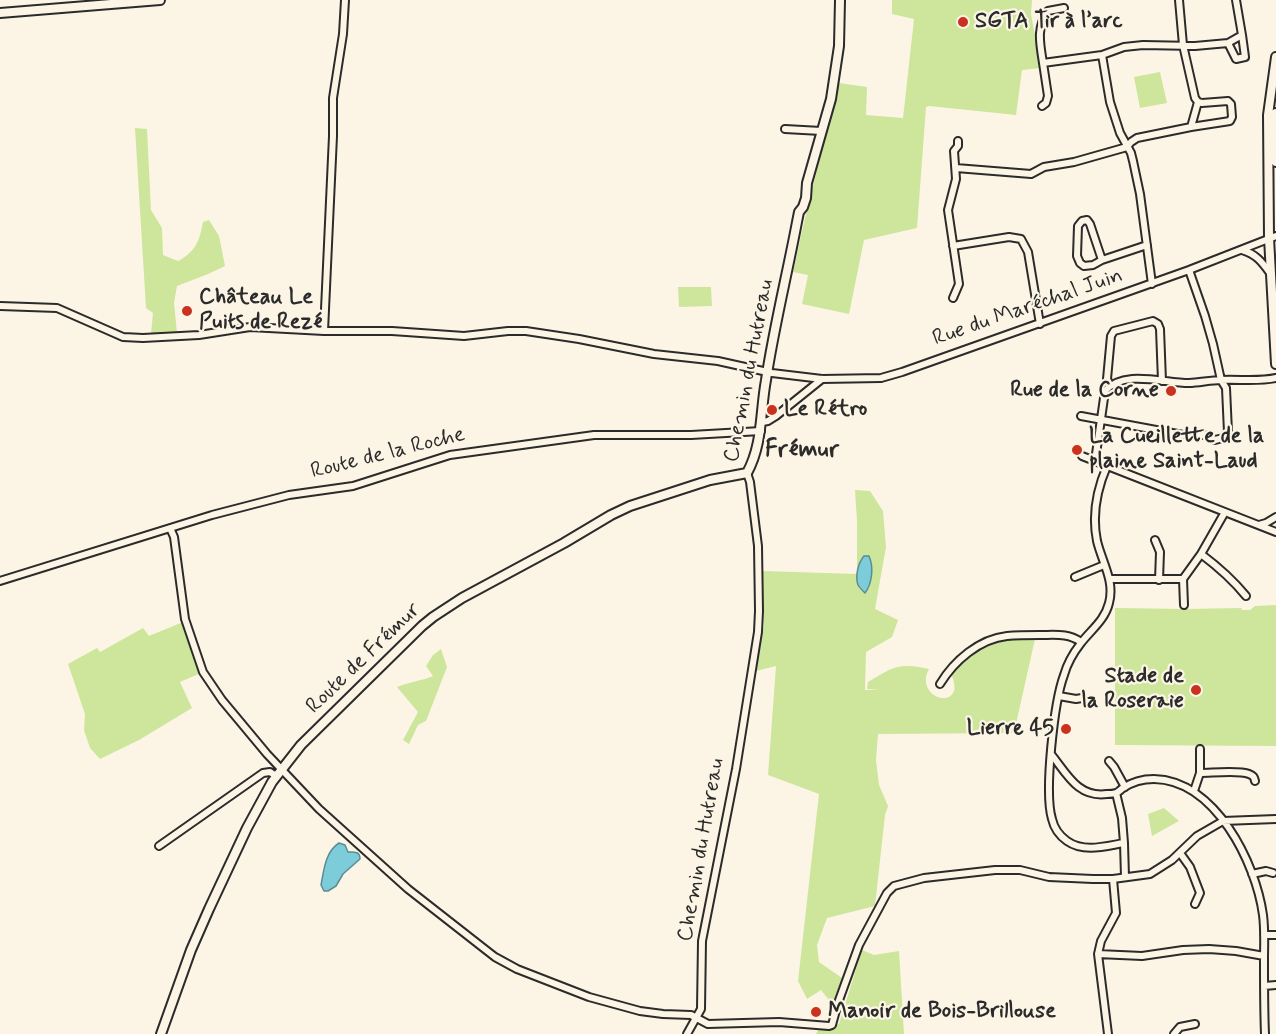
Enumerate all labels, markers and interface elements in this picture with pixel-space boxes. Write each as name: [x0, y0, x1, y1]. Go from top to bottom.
place label: SGTA Tir à l’arc: [975, 9, 1123, 35]
marker: SGTA Tir à l’arc: [956, 15, 970, 29]
street label: Rue du Maréchal Juin: [930, 263, 1126, 353]
street label: Chemin du Hutreau: [719, 277, 781, 465]
place label: Château Le Puits de Rezé: [199, 285, 322, 336]
marker: Château Le Puits de Rezé: [180, 304, 194, 318]
place label: Rue de la Corne: [1010, 378, 1159, 404]
marker: Rue de la Corne: [1164, 384, 1178, 398]
place label: Le Rétro: [784, 397, 867, 423]
marker: Le Rétro: [765, 403, 779, 417]
street label: Route de la Roche: [308, 422, 468, 486]
place label: La Cueillette de la plaine Saint-Laud: [1089, 424, 1264, 476]
district label: Frémur: [765, 437, 839, 465]
marker: La Cueillette de la plaine Saint-Laud: [1070, 443, 1084, 457]
street label: Route de Frémur: [301, 598, 427, 720]
place label: Stade de la Roseraie: [1082, 664, 1184, 716]
marker: Stade de la Roseraie: [1189, 683, 1203, 697]
place label: Lierre 45: [967, 716, 1054, 742]
marker: Lierre 45: [1059, 722, 1073, 736]
street label: Chemin du Hutreau: [673, 756, 731, 944]
place label: Manoir de Bois-Brillouse: [828, 999, 1056, 1025]
marker: Manoir de Bois-Brillouse: [809, 1005, 823, 1019]

